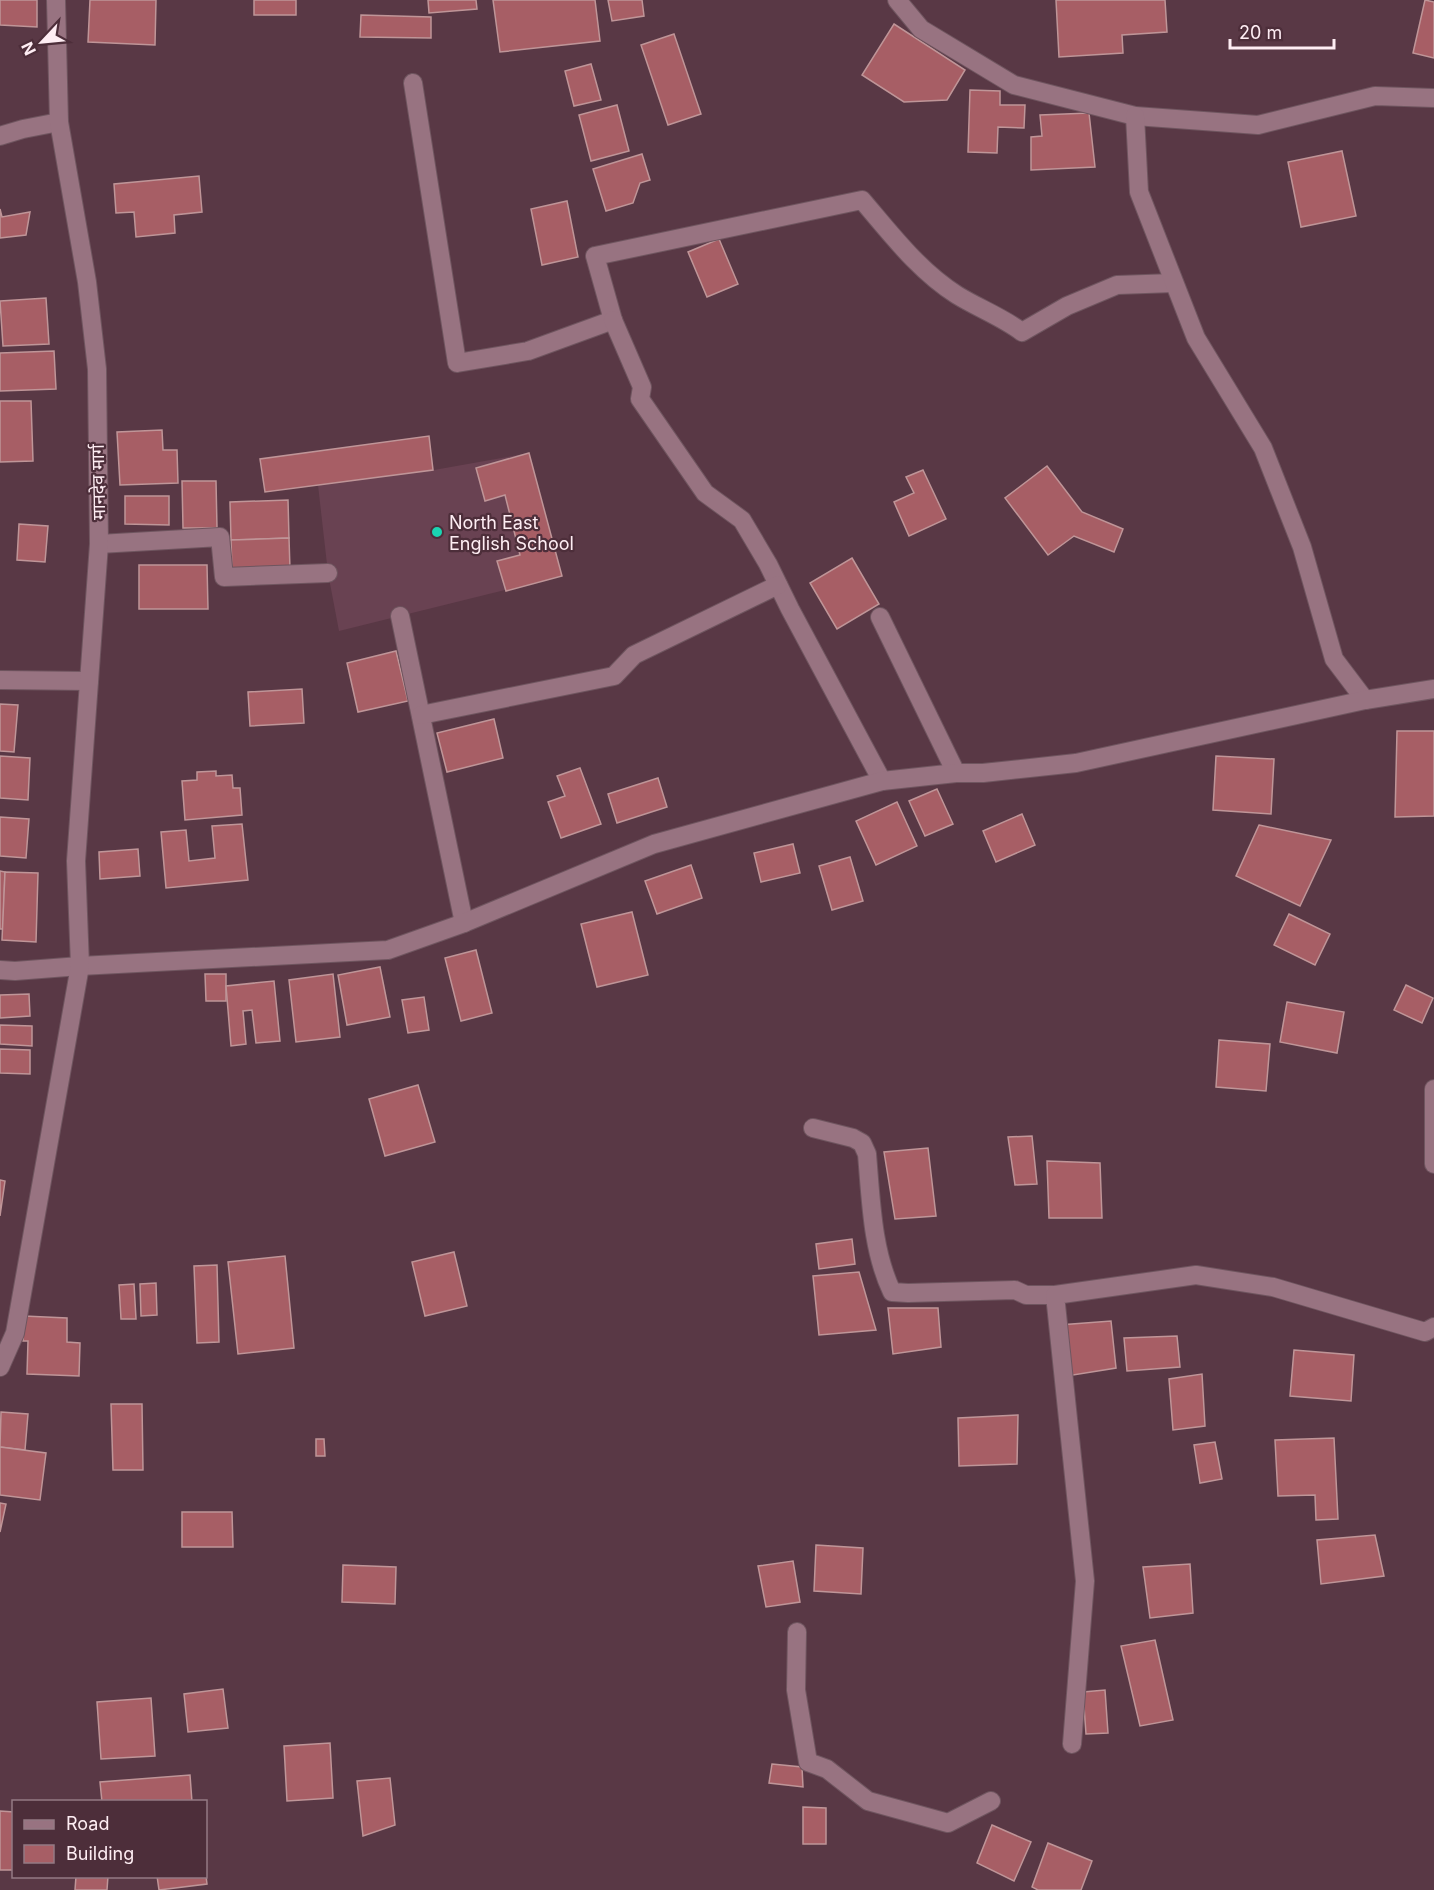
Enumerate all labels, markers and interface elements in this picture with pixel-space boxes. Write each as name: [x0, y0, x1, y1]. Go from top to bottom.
north arrow: [12, 12, 72, 72]
scale bar: [1230, 12, 1334, 50]
text: 20 m: [1239, 22, 1282, 43]
text: N: [17, 39, 40, 58]
street label: मानदेव मार्ग: [87, 443, 109, 520]
place label: North East English School: [449, 512, 574, 554]
marker: North East English School: [430, 525, 444, 539]
legend: [12, 1800, 207, 1878]
text: Road: [66, 1813, 109, 1834]
text: Building: [66, 1843, 134, 1864]

